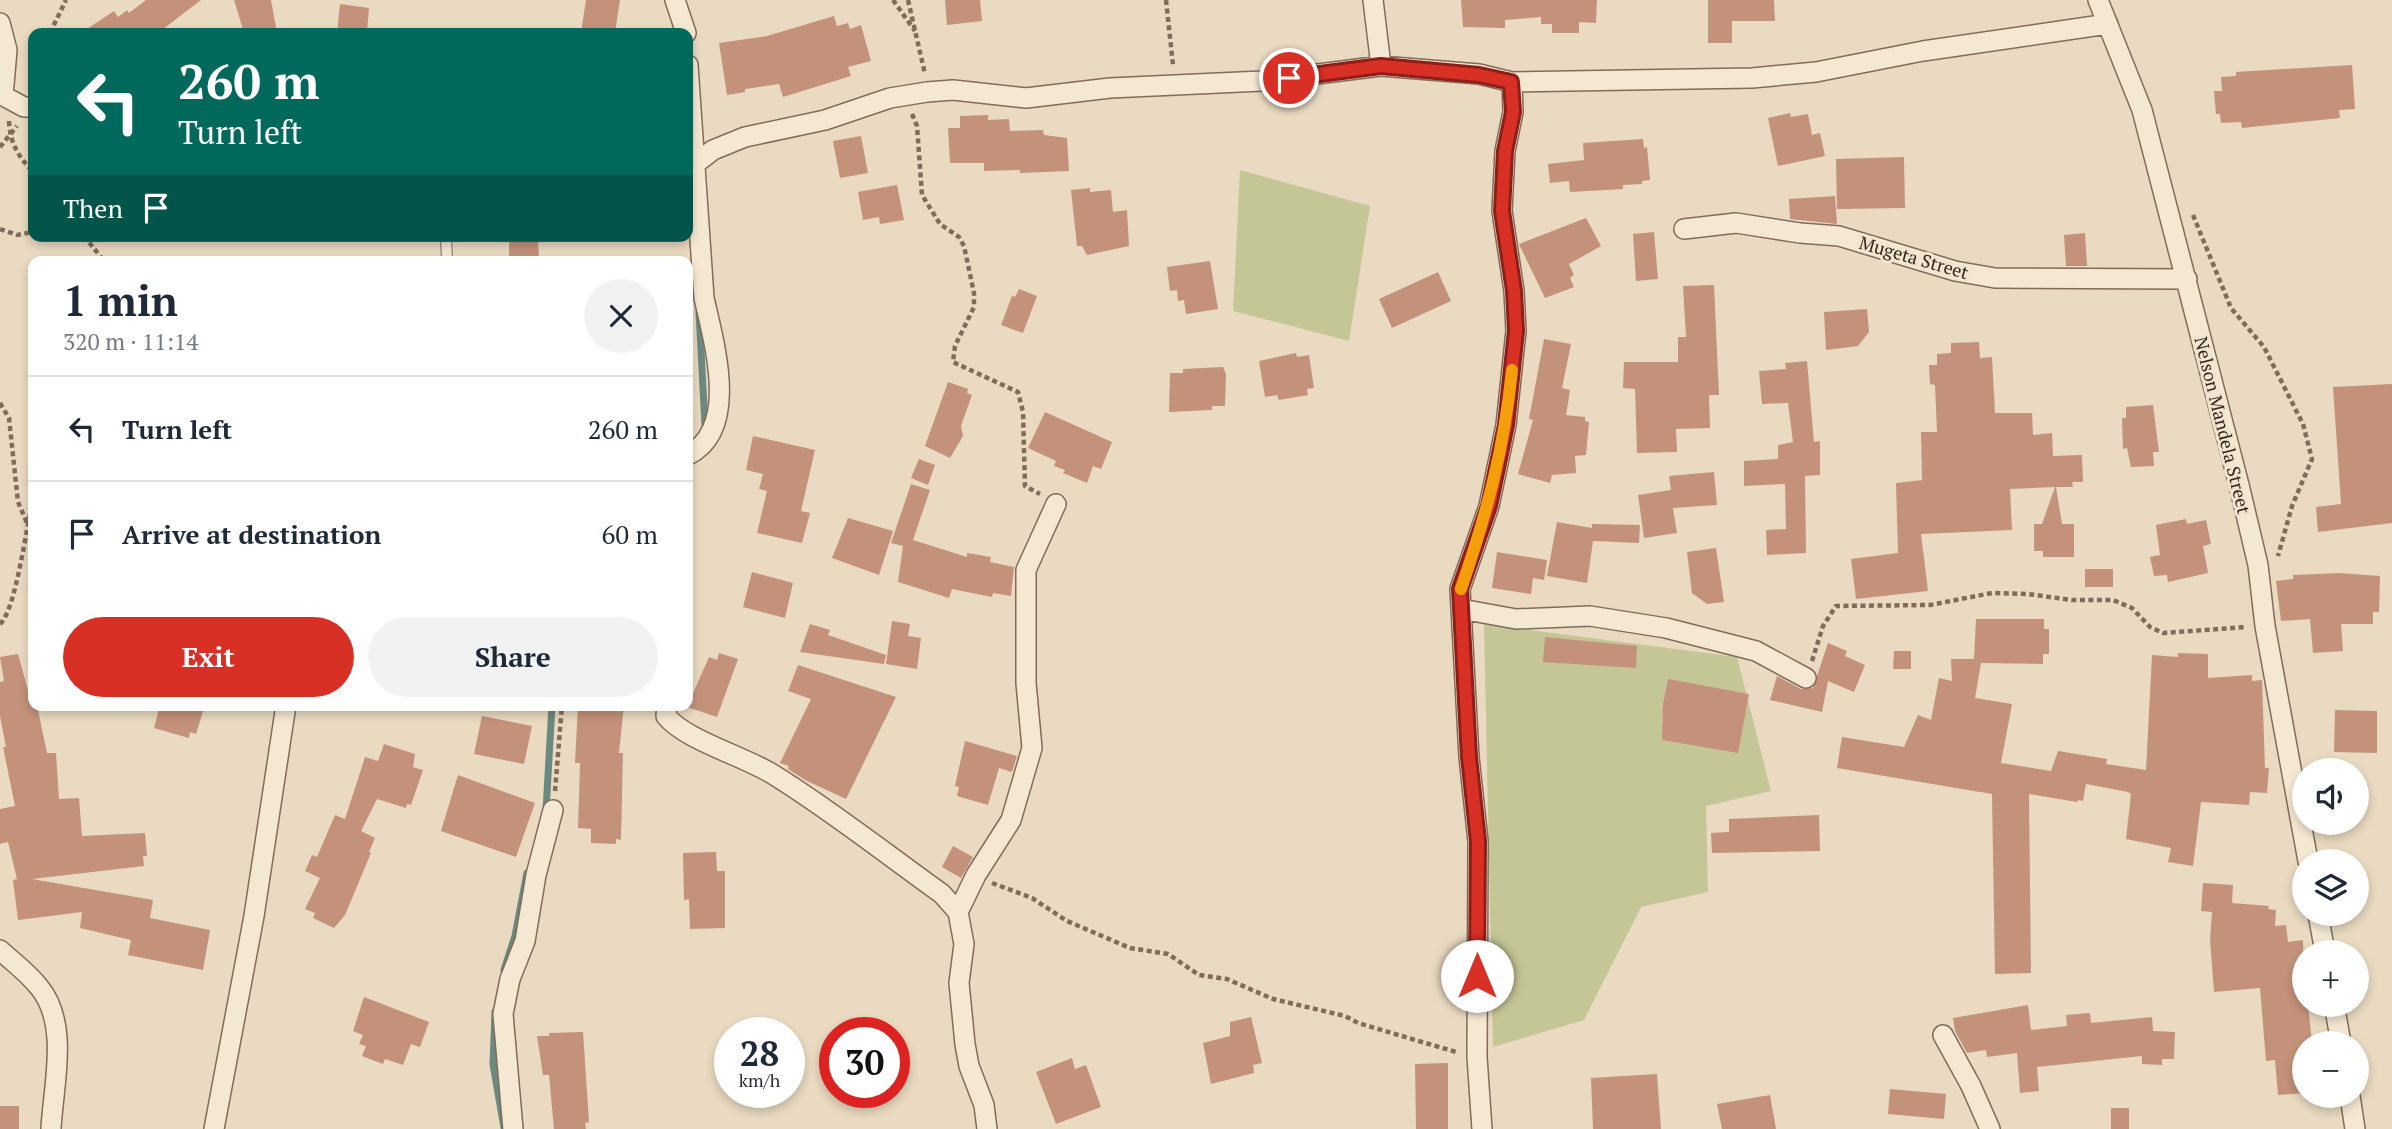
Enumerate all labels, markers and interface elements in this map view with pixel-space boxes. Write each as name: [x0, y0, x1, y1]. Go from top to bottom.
text: 260 m: [178, 48, 320, 113]
pin: [1259, 48, 1319, 108]
icon: left: [63, 56, 154, 147]
icon: arrive: [1270, 59, 1308, 97]
text: Turn left: [178, 111, 302, 153]
icon: arrive: [137, 189, 175, 227]
text: Then: [63, 191, 123, 225]
street label: Mugeta Street: [1857, 230, 1972, 284]
text: 1 min: [63, 272, 178, 328]
button: close: [584, 279, 658, 353]
text: 320 m · 11:14: [63, 326, 198, 357]
street label: Nelson Mandela Street: [2189, 334, 2257, 516]
icon: left: [63, 410, 101, 448]
text: Turn left: [122, 412, 232, 446]
text: 260 m: [588, 412, 658, 446]
icon: arrive: [63, 515, 101, 553]
text: Arrive at destination: [122, 517, 381, 551]
text: 60 m: [602, 517, 658, 551]
button: Exit: [63, 617, 354, 697]
button: Share: [368, 617, 658, 697]
map controls: [2292, 758, 2369, 1108]
button: sound: [2292, 758, 2369, 835]
button: layers: [2292, 849, 2369, 926]
position arrow: [1440, 939, 1514, 1013]
button: +: [2292, 940, 2369, 1017]
speed limit sign: 30: [819, 1017, 910, 1108]
text: 28: [740, 1030, 779, 1076]
button: −: [2292, 1031, 2369, 1108]
text: km/h: [739, 1068, 780, 1092]

